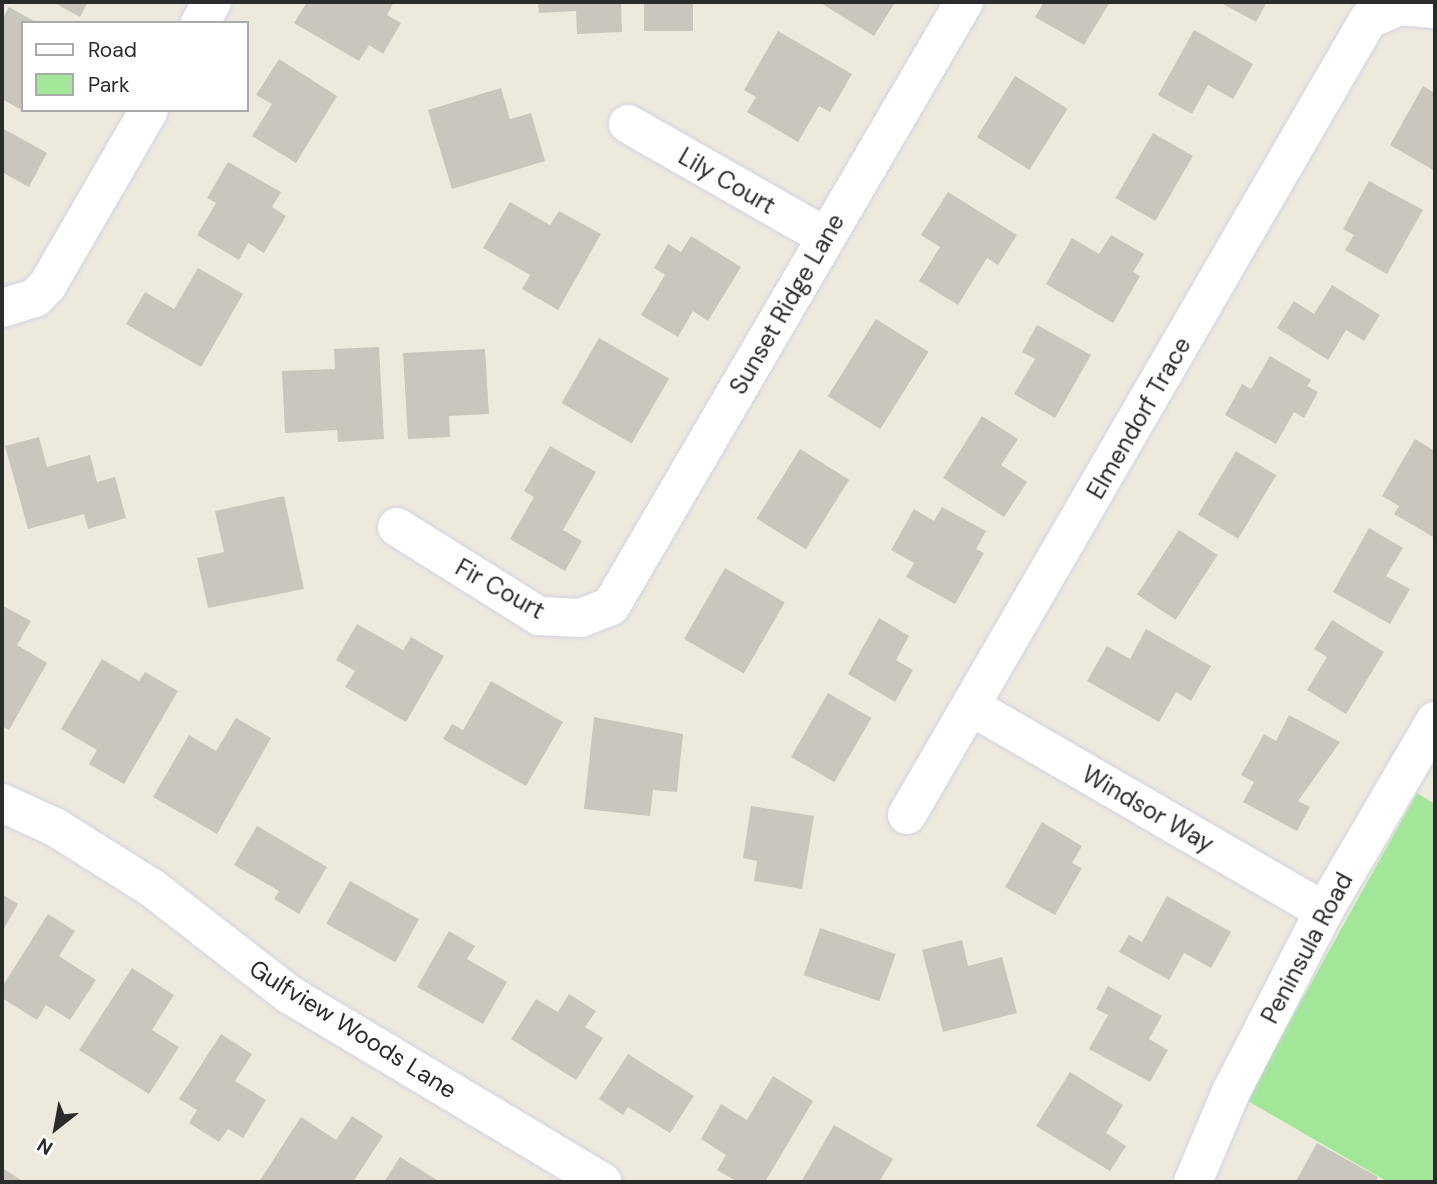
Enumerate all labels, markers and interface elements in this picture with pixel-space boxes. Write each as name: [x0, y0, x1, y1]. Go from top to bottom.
legend: [21, 21, 248, 112]
text: Road: [88, 36, 137, 64]
text: Park: [88, 71, 129, 99]
street label: Lily Court: [673, 142, 781, 220]
street label: Sunset Ridge Lane: [724, 209, 850, 399]
street label: Elmendorf Trace: [1081, 332, 1197, 504]
street label: Fir Court: [450, 553, 550, 625]
street label: Windsor Way: [1077, 760, 1219, 858]
street label: Peninsula Road: [1255, 868, 1359, 1028]
street label: Gulfview Woods Lane: [244, 954, 462, 1104]
north arrow: [21, 1093, 91, 1163]
text: N: [33, 1132, 57, 1161]

